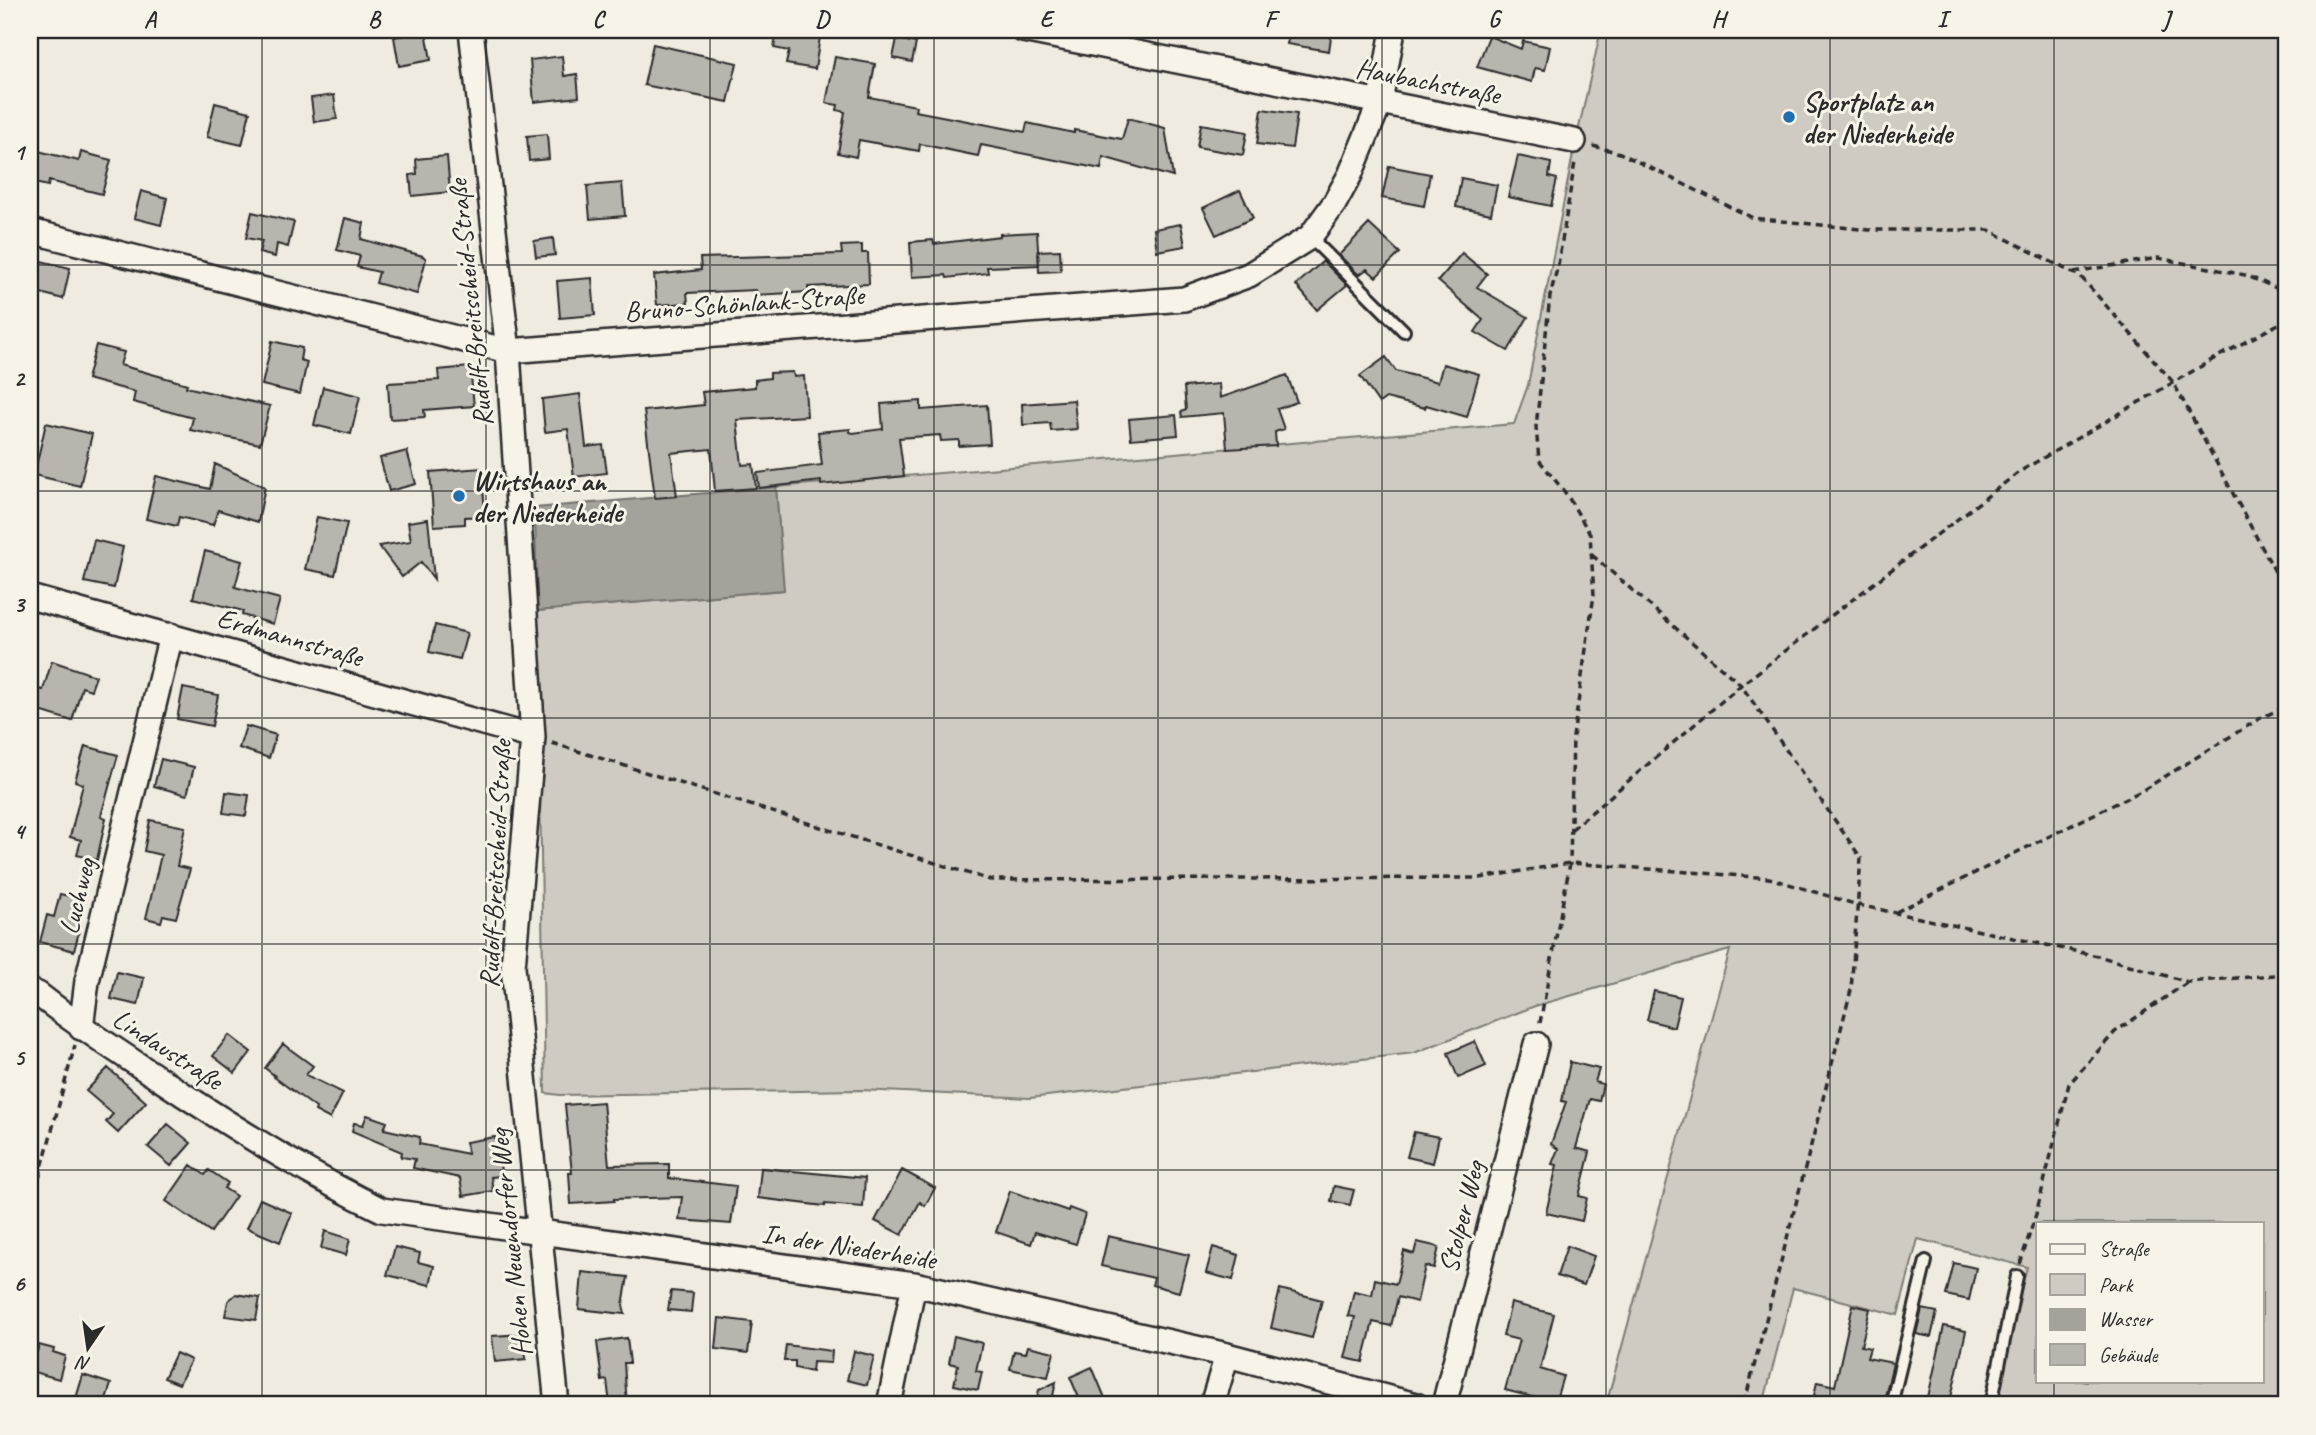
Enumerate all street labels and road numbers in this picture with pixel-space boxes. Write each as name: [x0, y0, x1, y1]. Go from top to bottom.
street label: Haubachstraße: [1353, 50, 1505, 112]
street label: Rudolf-Breitscheid-Straße: [439, 176, 500, 428]
street label: Bruno-Schönlank-Straße: [623, 277, 867, 329]
street label: Erdmannstraße: [213, 600, 368, 675]
street label: Rudolf-Breitscheid-Straße: [471, 737, 519, 989]
street label: Luchweg: [51, 853, 104, 938]
street label: Lindaustraße: [106, 1001, 231, 1098]
street label: Hohen Neuendorfer Weg: [480, 1126, 539, 1358]
street label: Stolper Weg: [1430, 1156, 1492, 1276]
street label: In der Niederheide: [759, 1215, 940, 1277]

